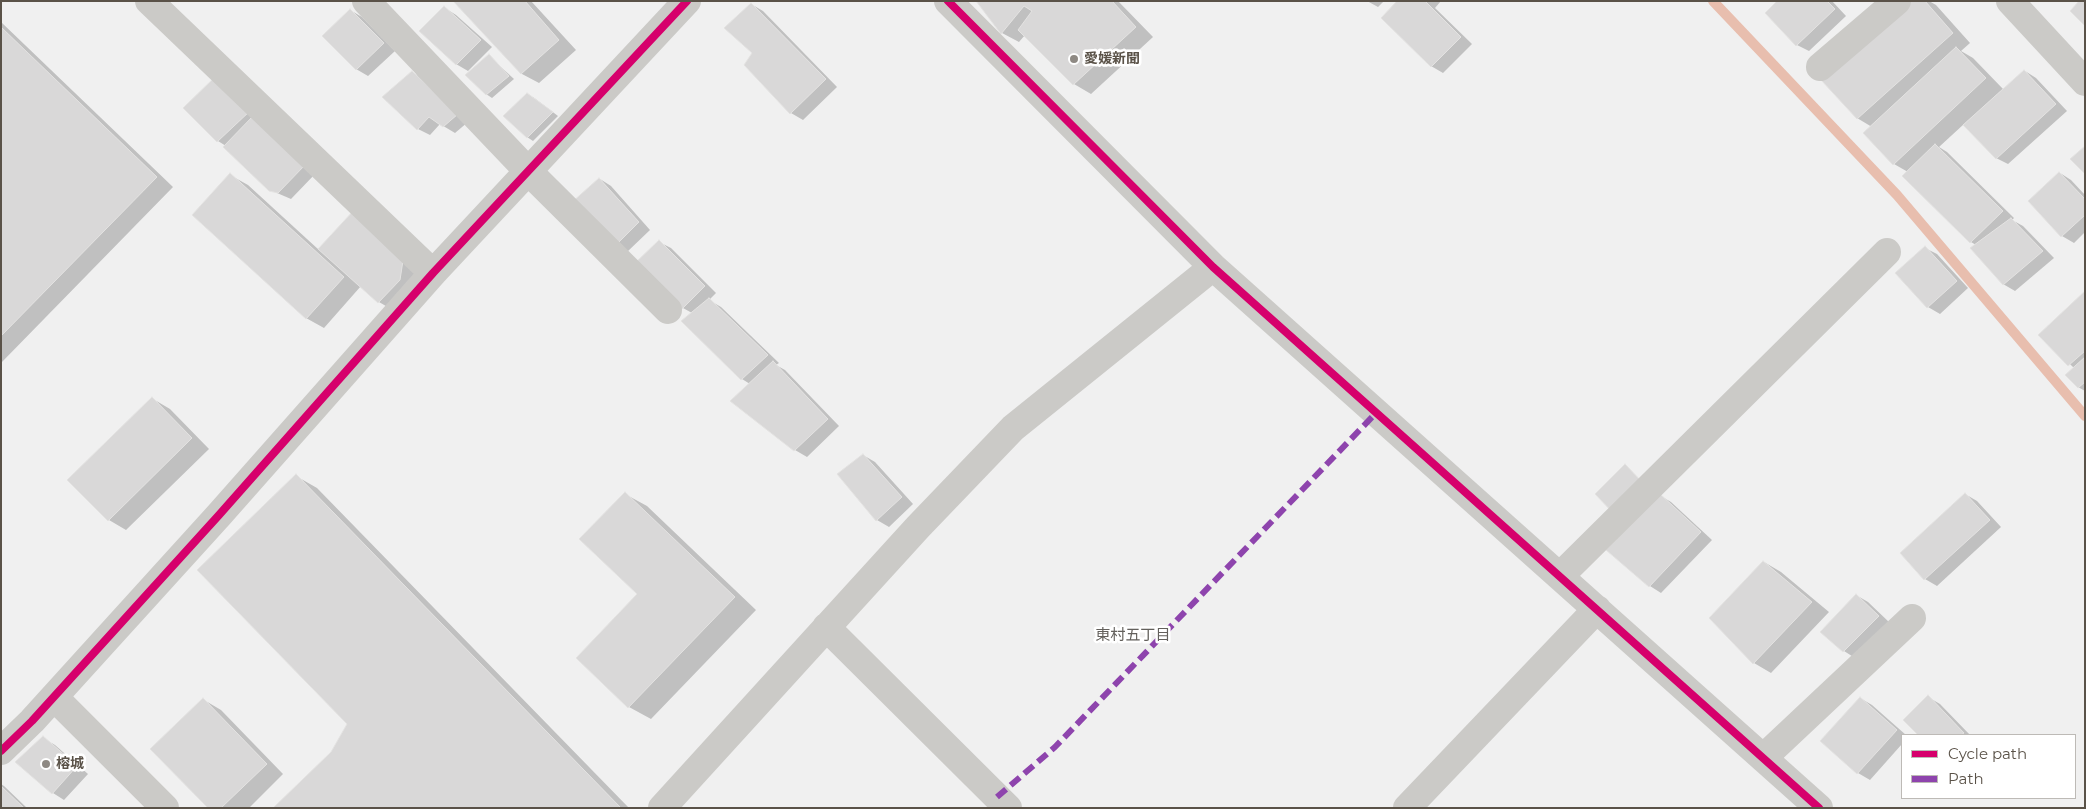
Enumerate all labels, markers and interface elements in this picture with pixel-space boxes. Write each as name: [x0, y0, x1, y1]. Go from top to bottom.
place label: 愛媛新聞: [1084, 51, 1140, 67]
marker: 愛媛新聞: [1068, 53, 1080, 65]
district label: 東村五丁目: [1096, 627, 1170, 645]
legend: [1901, 734, 2076, 799]
text: Cycle path: [1948, 744, 2027, 763]
place label: 榕城: [56, 756, 84, 772]
marker: 榕城: [40, 758, 52, 770]
text: Path: [1948, 769, 1984, 788]

